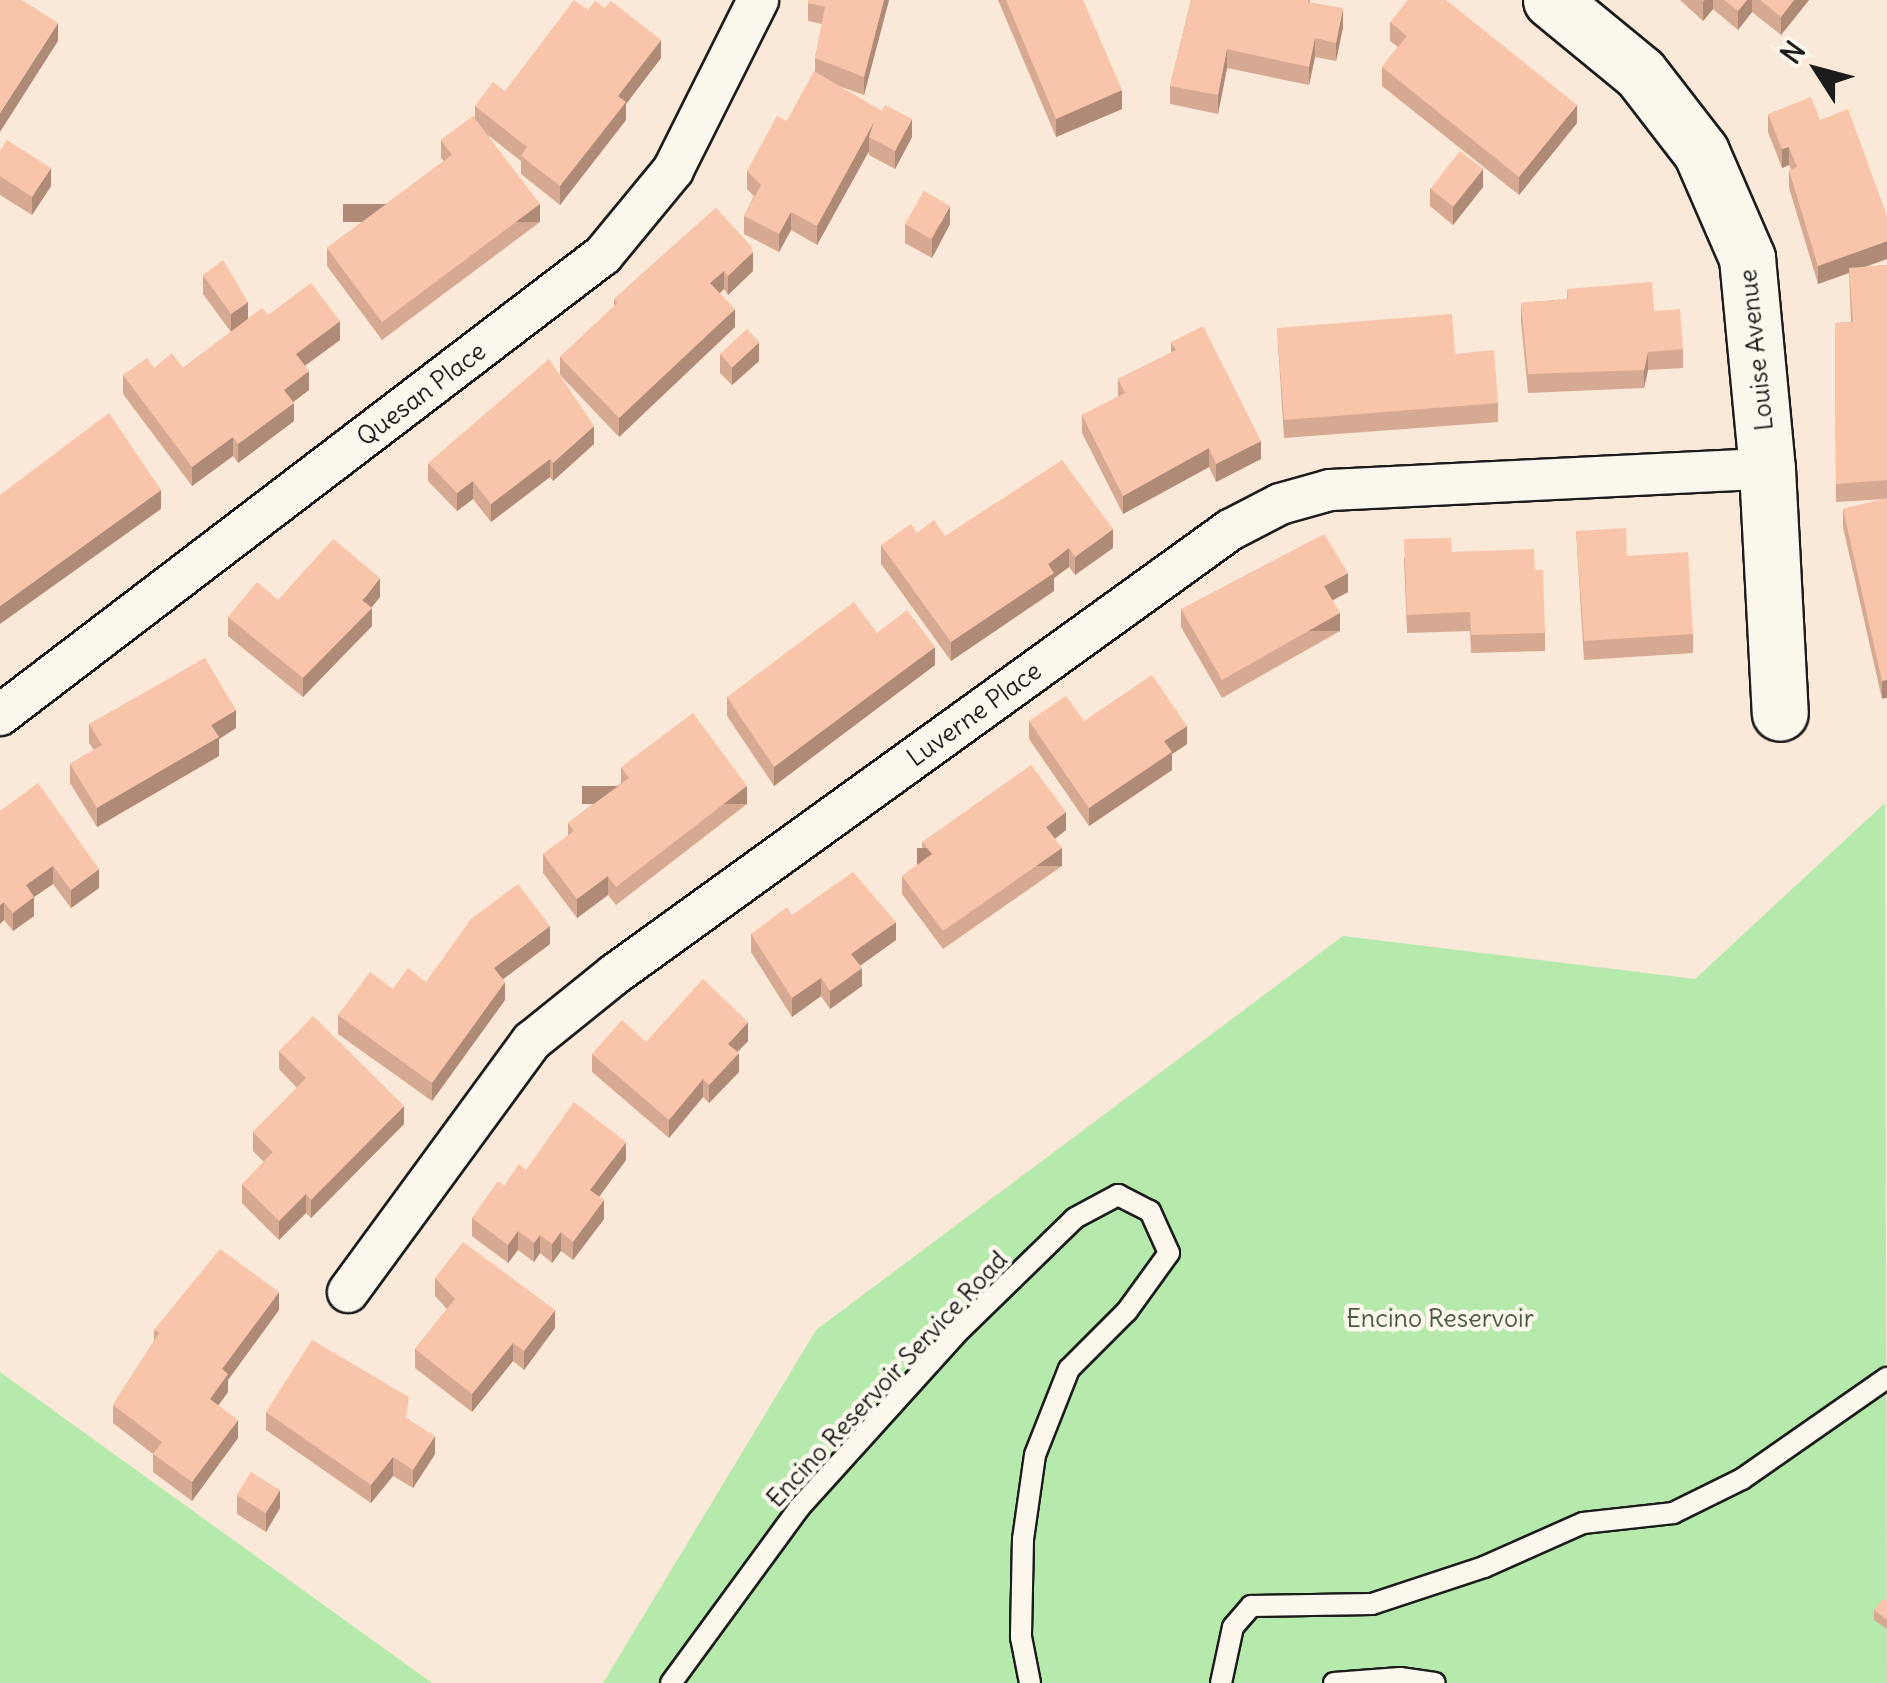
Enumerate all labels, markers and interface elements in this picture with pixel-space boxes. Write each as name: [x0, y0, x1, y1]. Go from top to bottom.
north arrow: [1767, 20, 1867, 120]
text: N: [1772, 34, 1813, 71]
street label: Louise Avenue: [1733, 268, 1779, 432]
street label: Quesan Place: [351, 336, 491, 452]
street label: Luverne Place: [901, 655, 1047, 773]
street label: Encino Reservoir Service Road: [760, 1245, 1014, 1513]
park label: Encino Reservoir: [1346, 1303, 1534, 1333]

